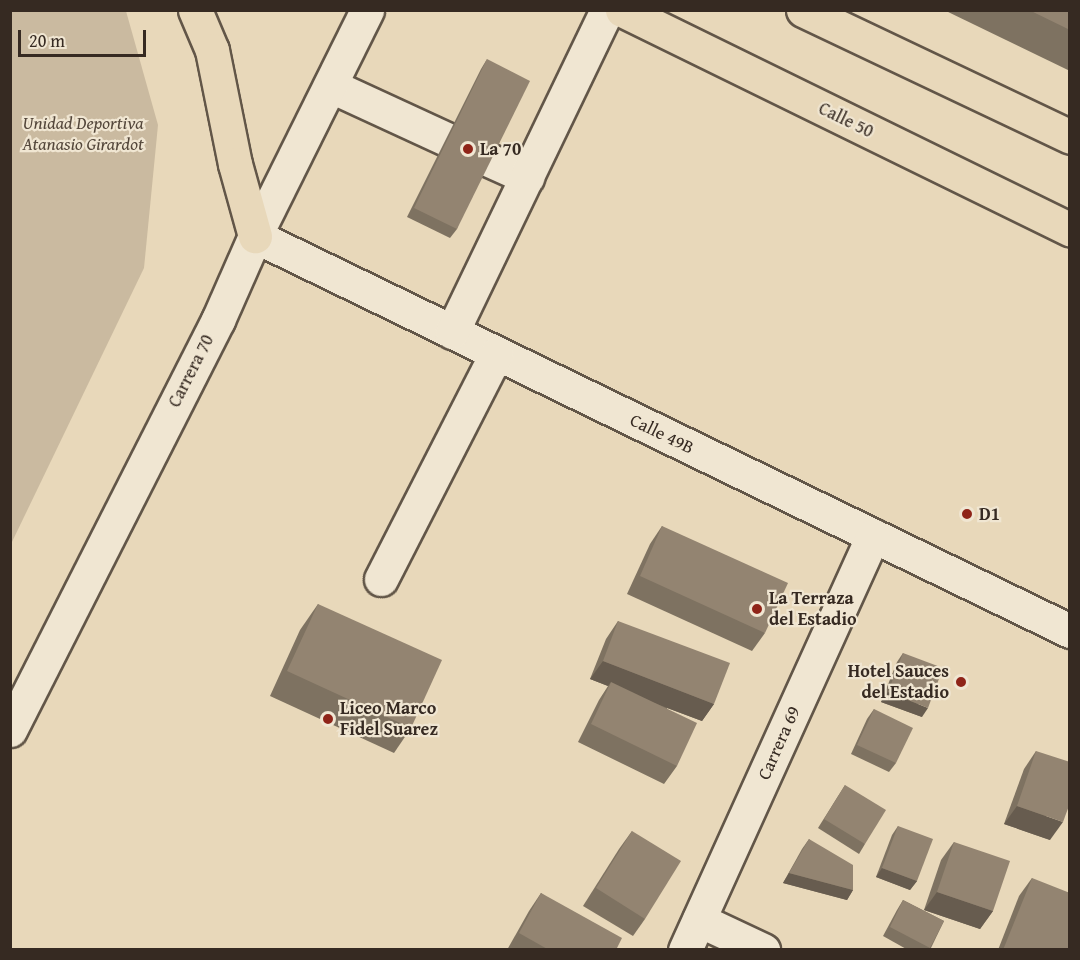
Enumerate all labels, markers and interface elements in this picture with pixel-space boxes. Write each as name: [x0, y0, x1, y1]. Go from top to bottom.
scale bar: [21, 18, 148, 56]
text: 20 m: [29, 27, 65, 54]
street label: Calle 50: [815, 98, 877, 142]
park label: Unidad Deportiva Atanasio Girardot: [22, 113, 144, 156]
place label: La 70: [480, 138, 521, 160]
marker: La 70: [461, 142, 475, 156]
street label: Carrera 70: [164, 331, 218, 411]
street label: Calle 49B: [627, 409, 697, 459]
place label: D1: [979, 503, 1000, 525]
marker: D1: [960, 507, 974, 521]
place label: La Terraza del Estadio: [769, 588, 857, 630]
marker: La Terraza del Estadio: [750, 602, 764, 616]
place label: Hotel Sauces del Estadio: [848, 661, 949, 704]
marker: Hotel Sauces del Estadio: [954, 675, 968, 689]
place label: Liceo Marco Fidel Suarez: [340, 698, 438, 740]
street label: Carrera 69: [753, 703, 805, 783]
marker: Liceo Marco Fidel Suarez: [321, 712, 335, 726]

